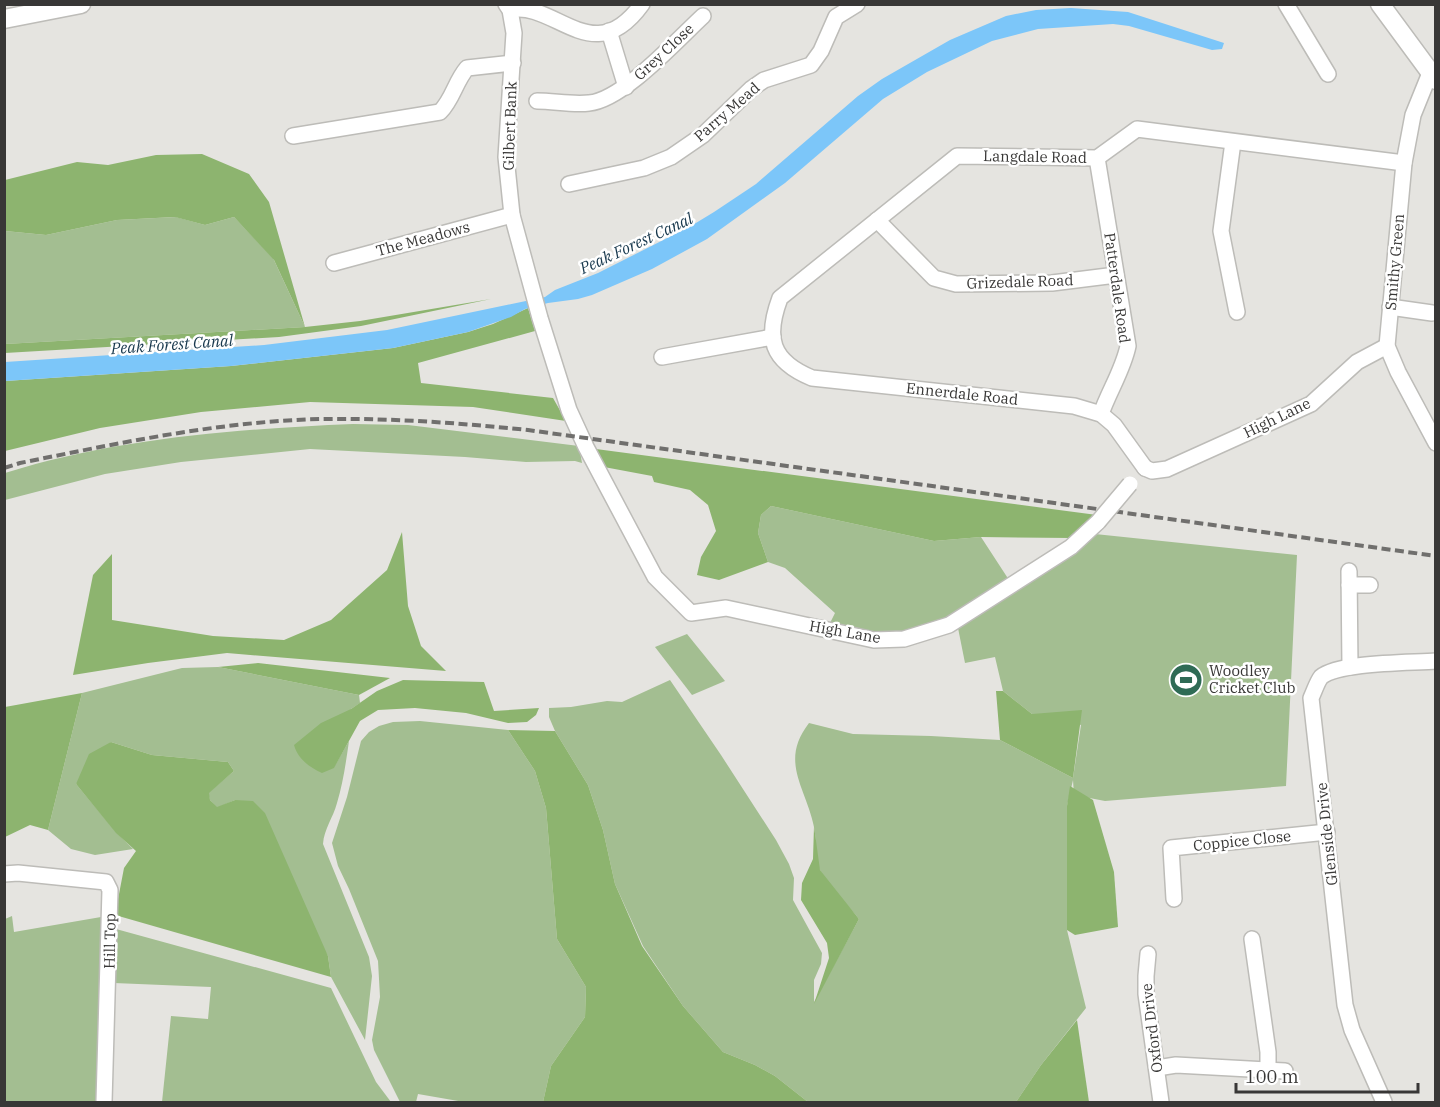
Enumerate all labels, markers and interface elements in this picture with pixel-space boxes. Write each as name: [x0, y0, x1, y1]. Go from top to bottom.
street label: Grey Close: [630, 19, 698, 84]
street label: Parry Mead: [690, 78, 764, 145]
street label: Gilbert Bank: [498, 81, 521, 171]
street label: Langdale Road: [983, 146, 1087, 167]
water label: Peak Forest Canal: [575, 208, 696, 278]
street label: Smithy Green: [1381, 212, 1408, 311]
street label: The Meadows: [374, 217, 472, 260]
street label: Patterdale Road: [1100, 231, 1135, 344]
street label: Grizedale Road: [966, 270, 1074, 293]
water label: Peak Forest Canal: [109, 330, 234, 358]
street label: Ennerdale Road: [905, 378, 1019, 409]
street label: High Lane: [1240, 393, 1313, 442]
street label: High Lane: [808, 616, 882, 647]
place label: Woodley Cricket Club: [1209, 661, 1295, 697]
sports icon: Woodley Cricket Club: [1168, 662, 1204, 698]
street label: Glenside Drive: [1312, 782, 1341, 887]
street label: Coppice Close: [1192, 826, 1292, 855]
street label: Hill Top: [100, 913, 119, 969]
street label: Oxford Drive: [1137, 982, 1166, 1074]
scale bar: [1236, 1056, 1418, 1094]
text: 100 m: [1245, 1065, 1299, 1088]

